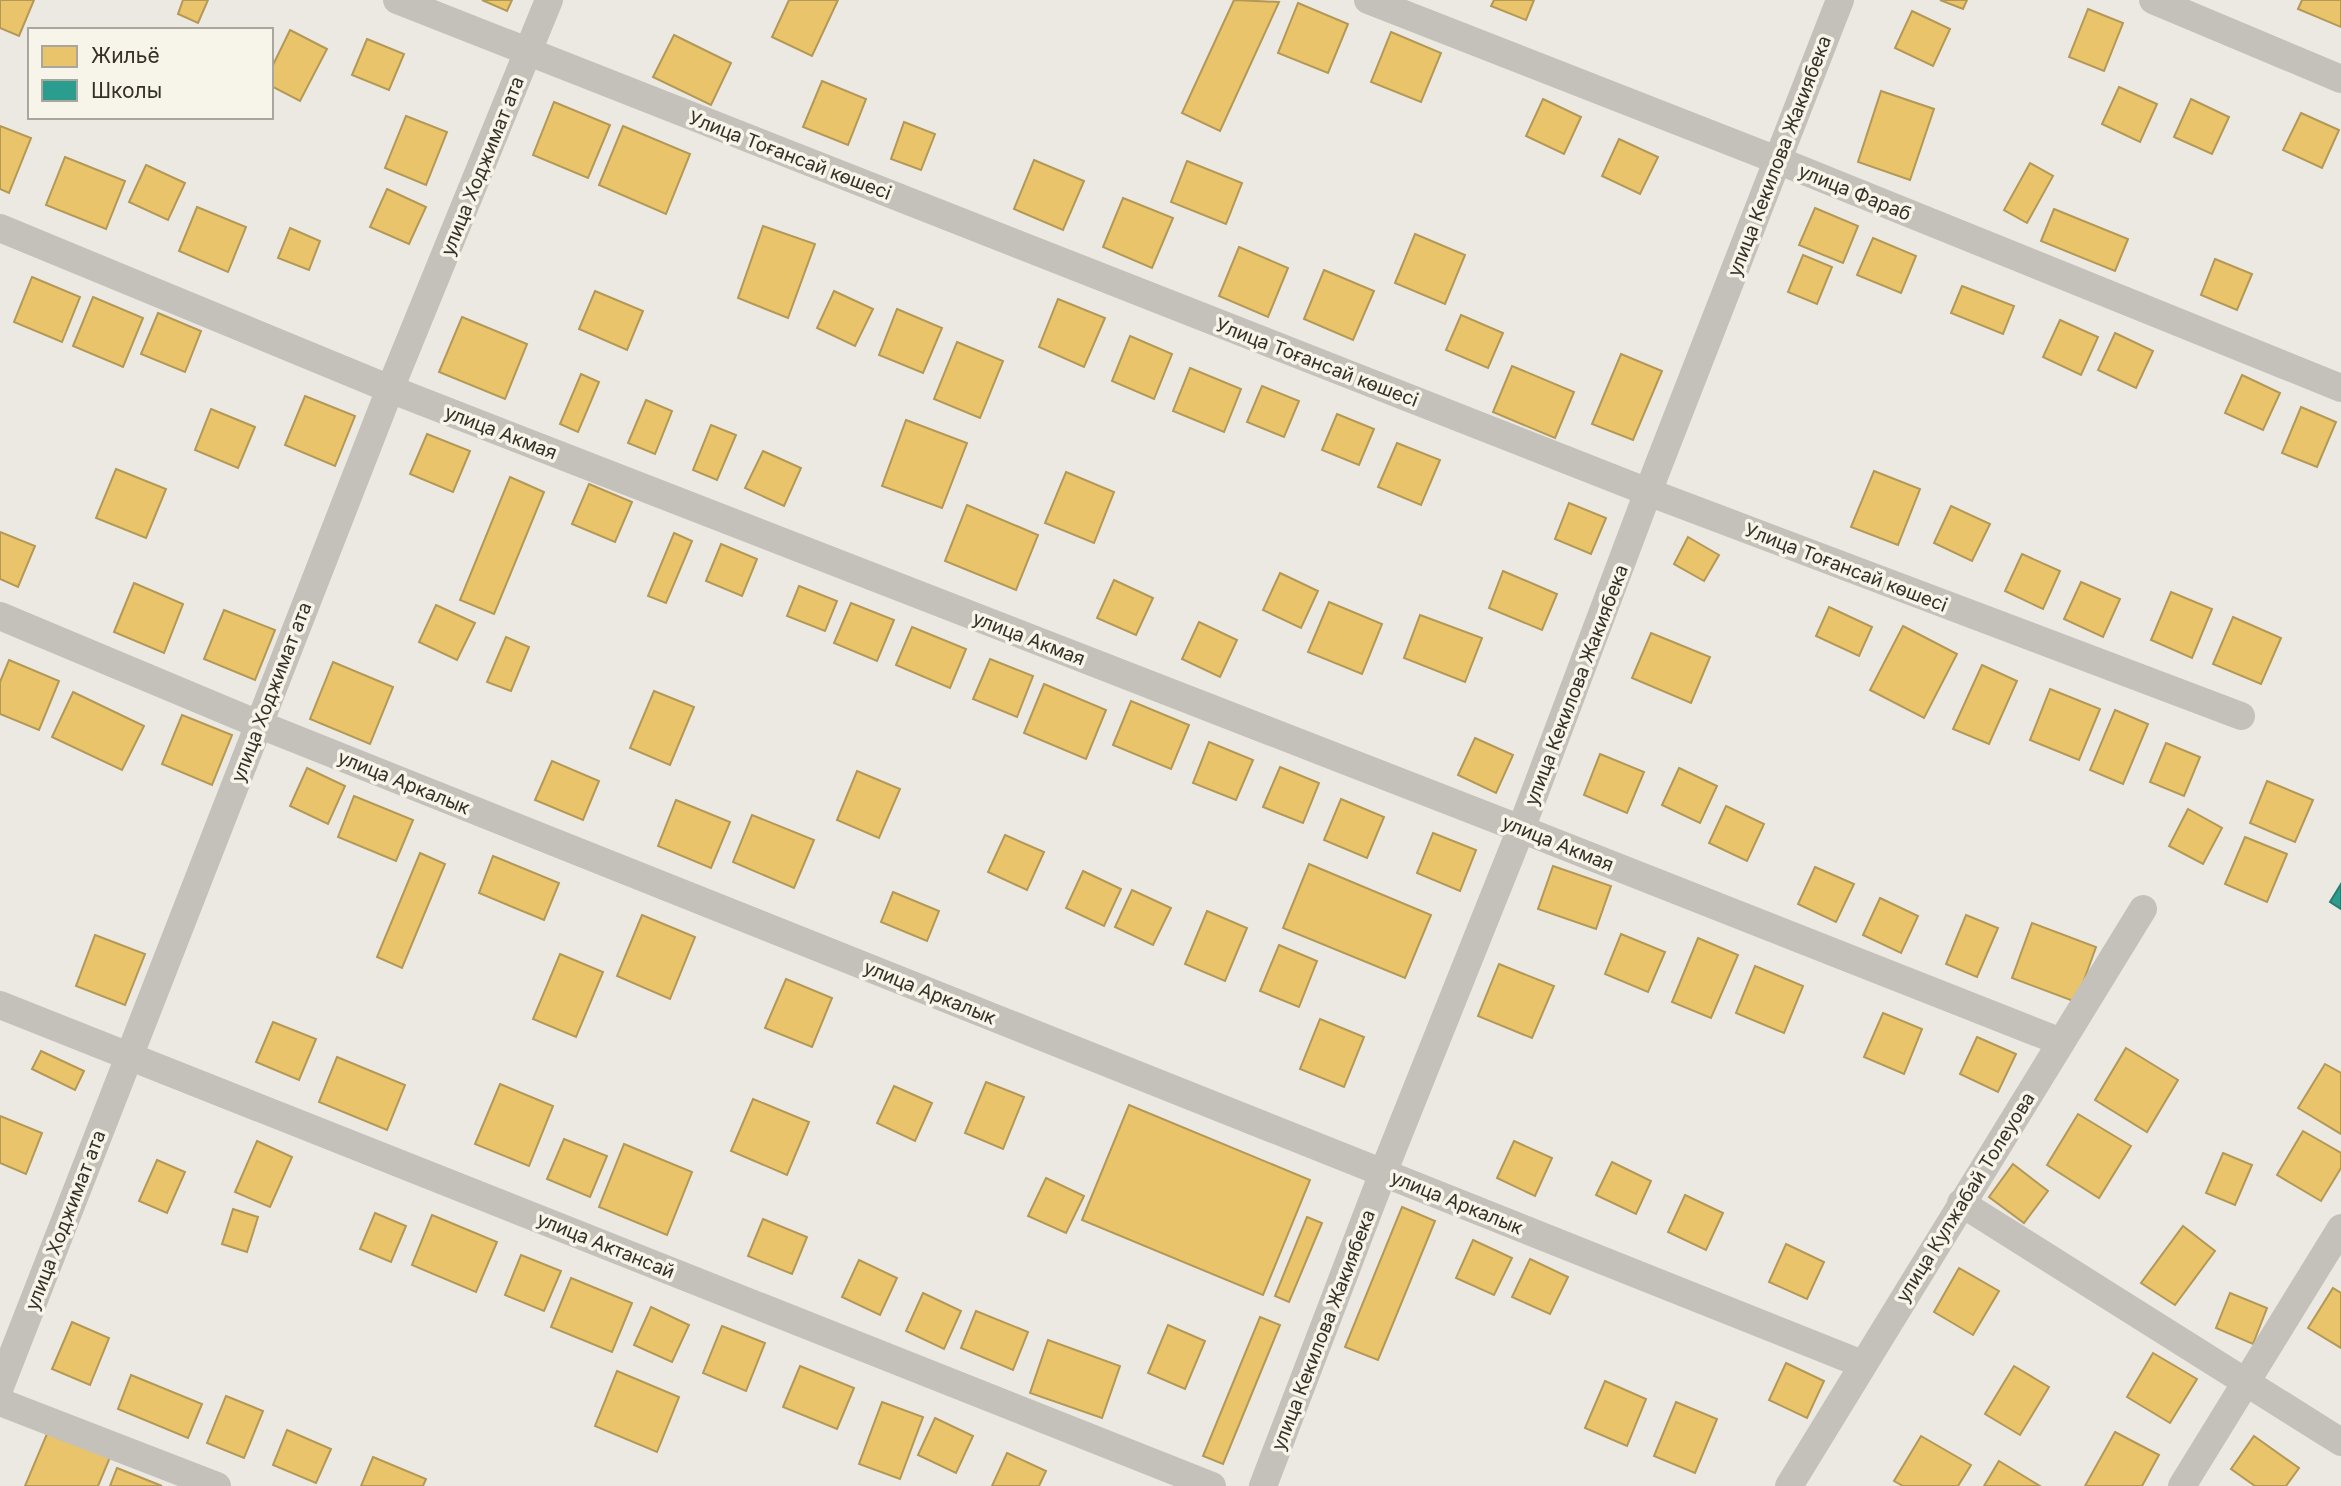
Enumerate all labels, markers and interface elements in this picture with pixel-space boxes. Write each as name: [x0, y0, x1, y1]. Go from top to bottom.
legend: [28, 28, 273, 119]
street label: улица Кекилова Жакиябека: [1723, 32, 1836, 280]
text: Жильё: [91, 43, 160, 68]
street label: улица Ходжимат ата: [436, 73, 529, 259]
text: Школы: [91, 78, 162, 103]
street label: Улица Тоғансай көшесі: [685, 106, 895, 205]
street label: улица Фараб: [1795, 159, 1915, 226]
street label: Улица Тоғансай көшесі: [1212, 313, 1422, 412]
street label: улица Акмая: [441, 400, 560, 464]
street label: Улица Тоғансай көшесі: [1741, 518, 1951, 617]
street label: улица Кекилова Жакиябека: [1520, 561, 1633, 809]
street label: улица Ходжимат ата: [226, 599, 316, 786]
street label: улица Акмая: [969, 606, 1088, 670]
street label: улица Аркалык: [334, 746, 474, 820]
street label: улица Акмая: [1499, 811, 1617, 876]
street label: улица Аркалык: [860, 956, 1000, 1030]
street label: улица Кулжабай Толеуова: [1891, 1088, 2040, 1307]
street label: улица Ходжимат ата: [20, 1127, 110, 1314]
street label: улица Аркалык: [1387, 1166, 1527, 1240]
street label: улица Кекилова Жакиябека: [1267, 1206, 1380, 1454]
street label: улица Актансай: [534, 1207, 678, 1284]

